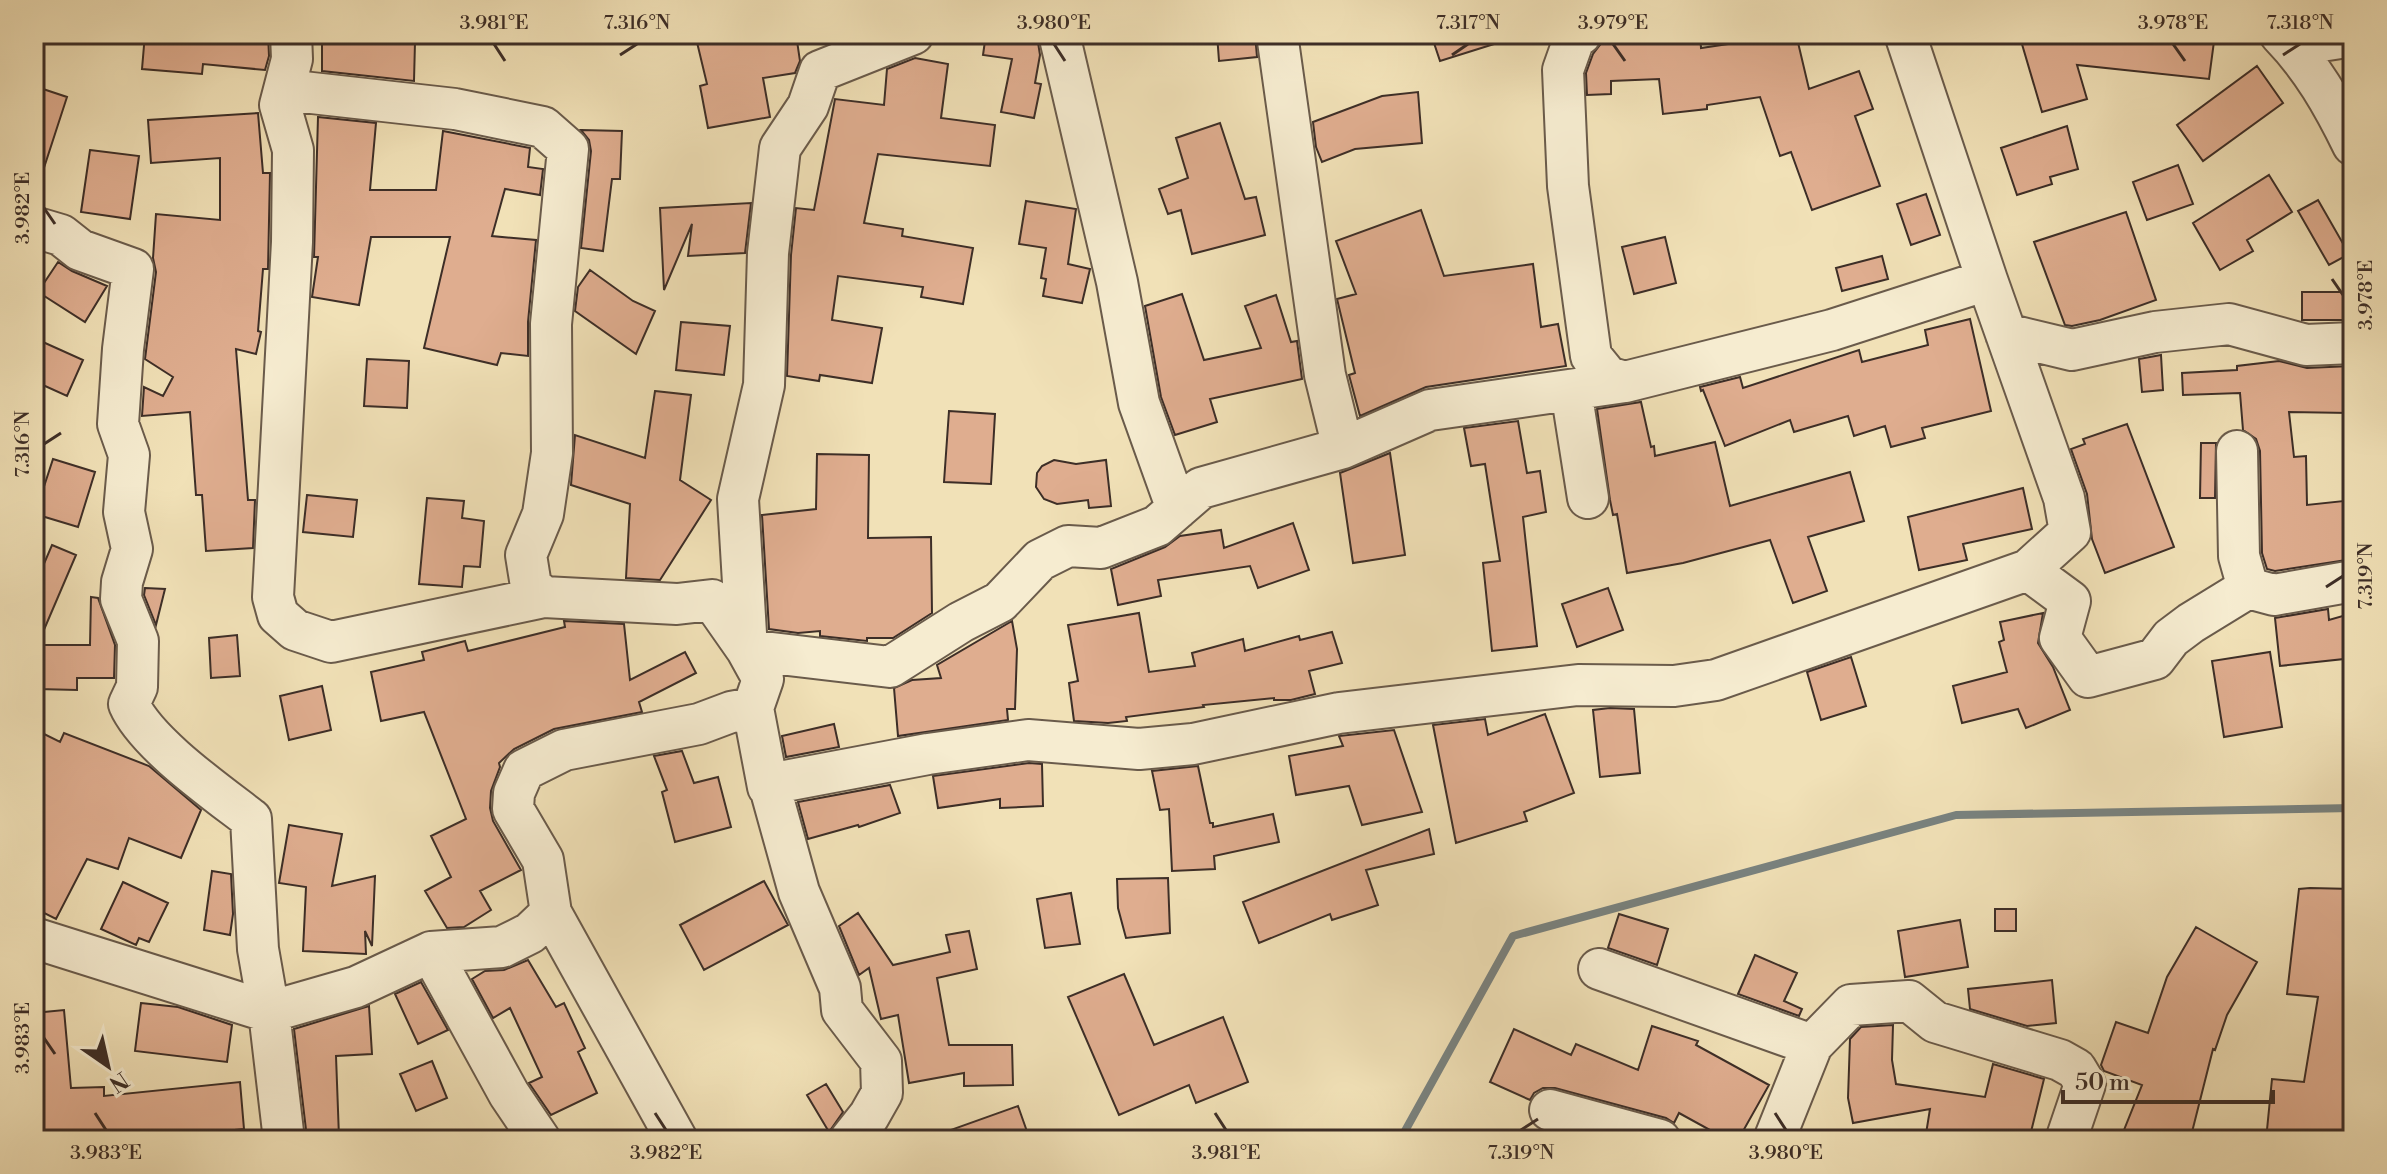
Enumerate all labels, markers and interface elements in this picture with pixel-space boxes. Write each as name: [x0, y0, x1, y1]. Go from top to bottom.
text: 3.981°E: [459, 11, 529, 36]
text: 7.316°N: [604, 11, 670, 36]
text: 3.980°E: [1017, 11, 1091, 36]
text: 7.317°N: [1436, 11, 1500, 36]
text: 3.979°E: [1578, 11, 1648, 36]
text: 3.978°E: [2138, 11, 2208, 36]
text: 7.318°N: [2266, 11, 2334, 36]
text: 3.982°E: [11, 172, 36, 244]
text: 3.978°E: [2354, 260, 2379, 330]
text: 7.316°N: [11, 411, 36, 477]
text: 7.319°N: [2354, 543, 2379, 609]
text: 3.983°E: [11, 1002, 36, 1074]
north arrow: [68, 1026, 148, 1106]
scale bar: [2063, 1054, 2273, 1104]
text: N: [103, 1065, 133, 1098]
text: 50 m: [2075, 1068, 2130, 1098]
text: 3.983°E: [70, 1141, 142, 1166]
text: 3.982°E: [630, 1141, 702, 1166]
text: 3.981°E: [1191, 1141, 1261, 1166]
text: 7.319°N: [1488, 1141, 1554, 1166]
text: 3.980°E: [1749, 1141, 1823, 1166]

